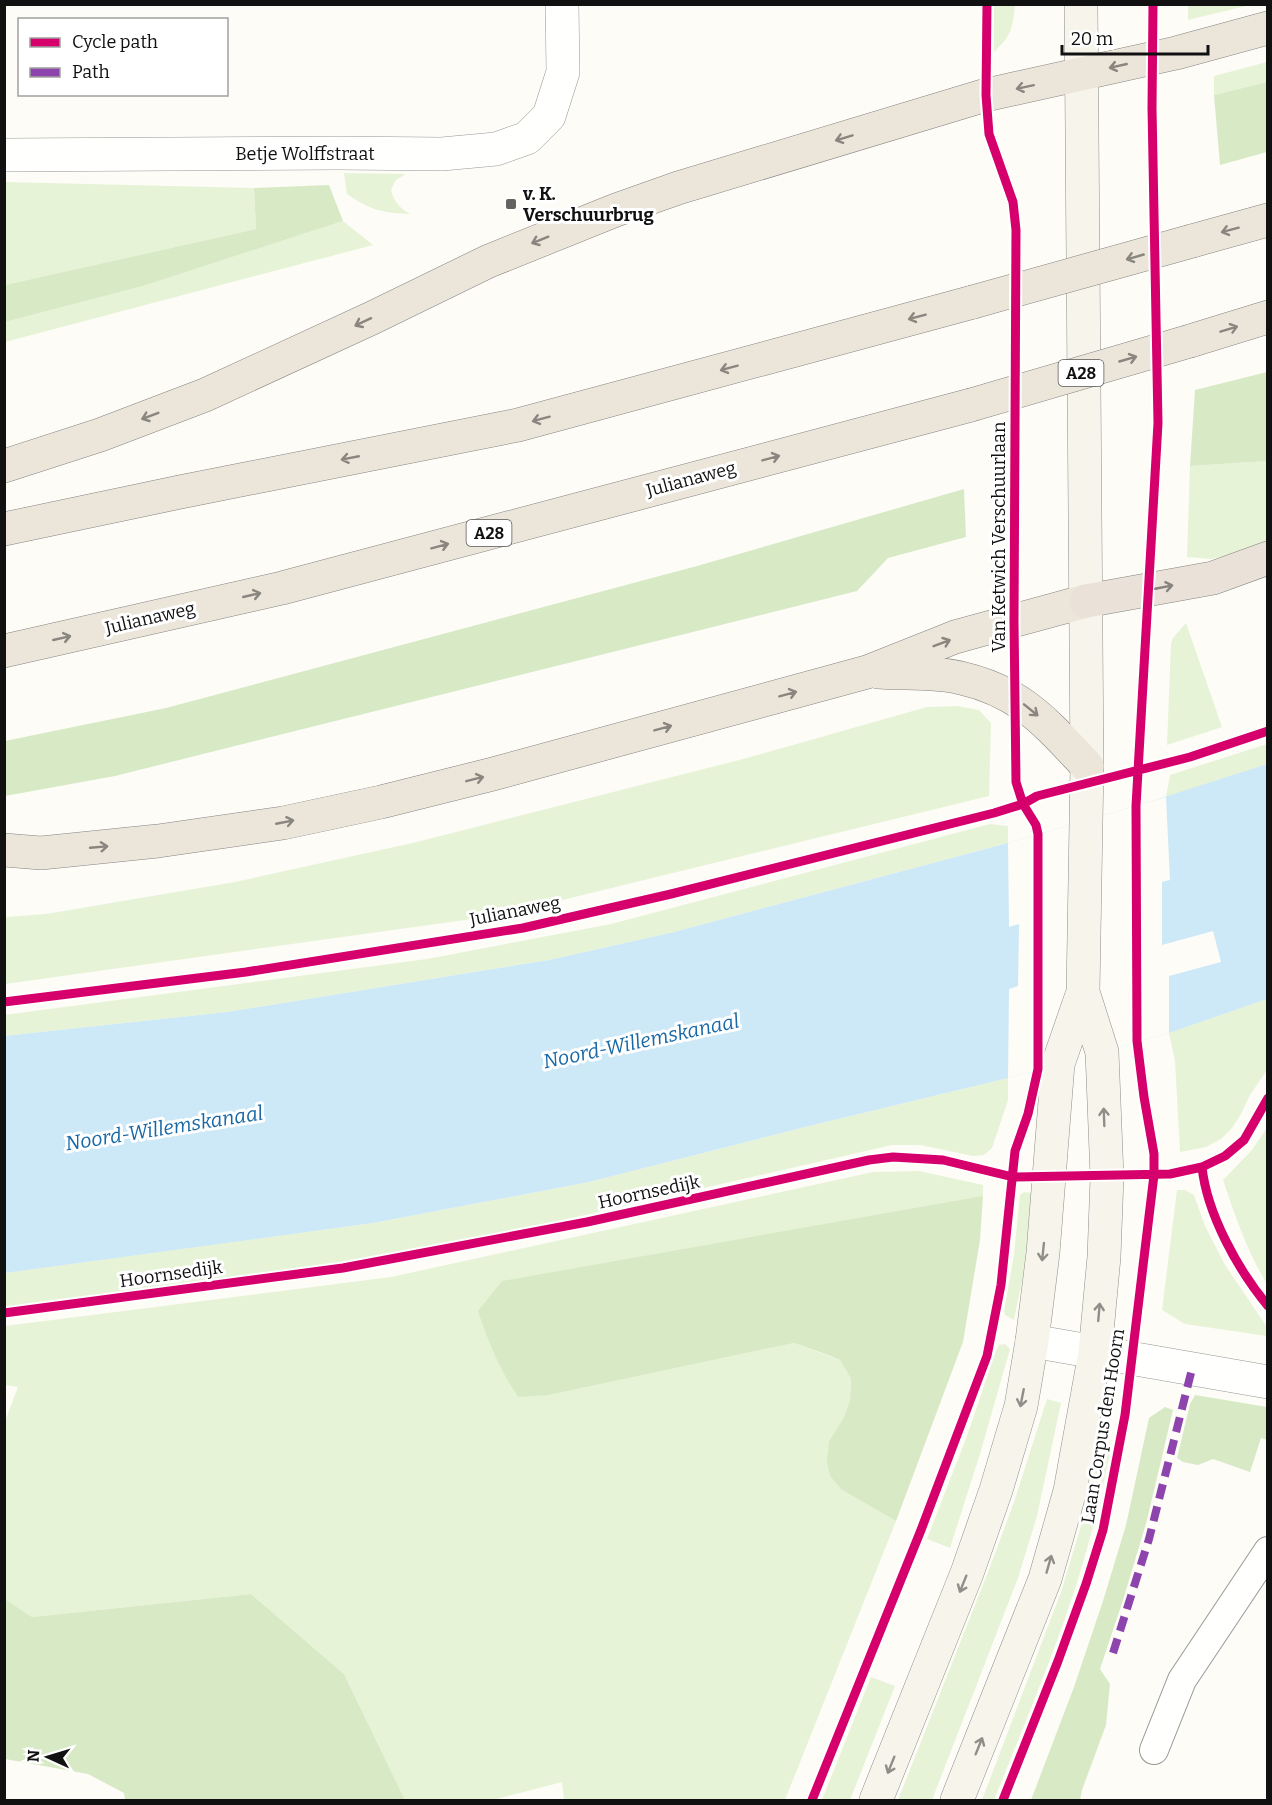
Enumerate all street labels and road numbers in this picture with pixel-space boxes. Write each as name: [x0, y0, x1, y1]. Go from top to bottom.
street label: Betje Wolffstraat: [235, 143, 375, 165]
road number: A28: [1058, 360, 1104, 386]
street label: Van Ketwich Verschuurlaan: [988, 421, 1010, 652]
street label: Julianaweg: [643, 456, 738, 502]
road number: A28: [466, 520, 512, 546]
street label: Julianaweg: [102, 597, 197, 639]
street label: Julianaweg: [467, 891, 562, 931]
street label: Hoornsedijk: [596, 1170, 703, 1214]
street label: Hoornsedijk: [118, 1256, 225, 1292]
street label: Laan Corpus den Hoorn: [1077, 1326, 1129, 1525]

